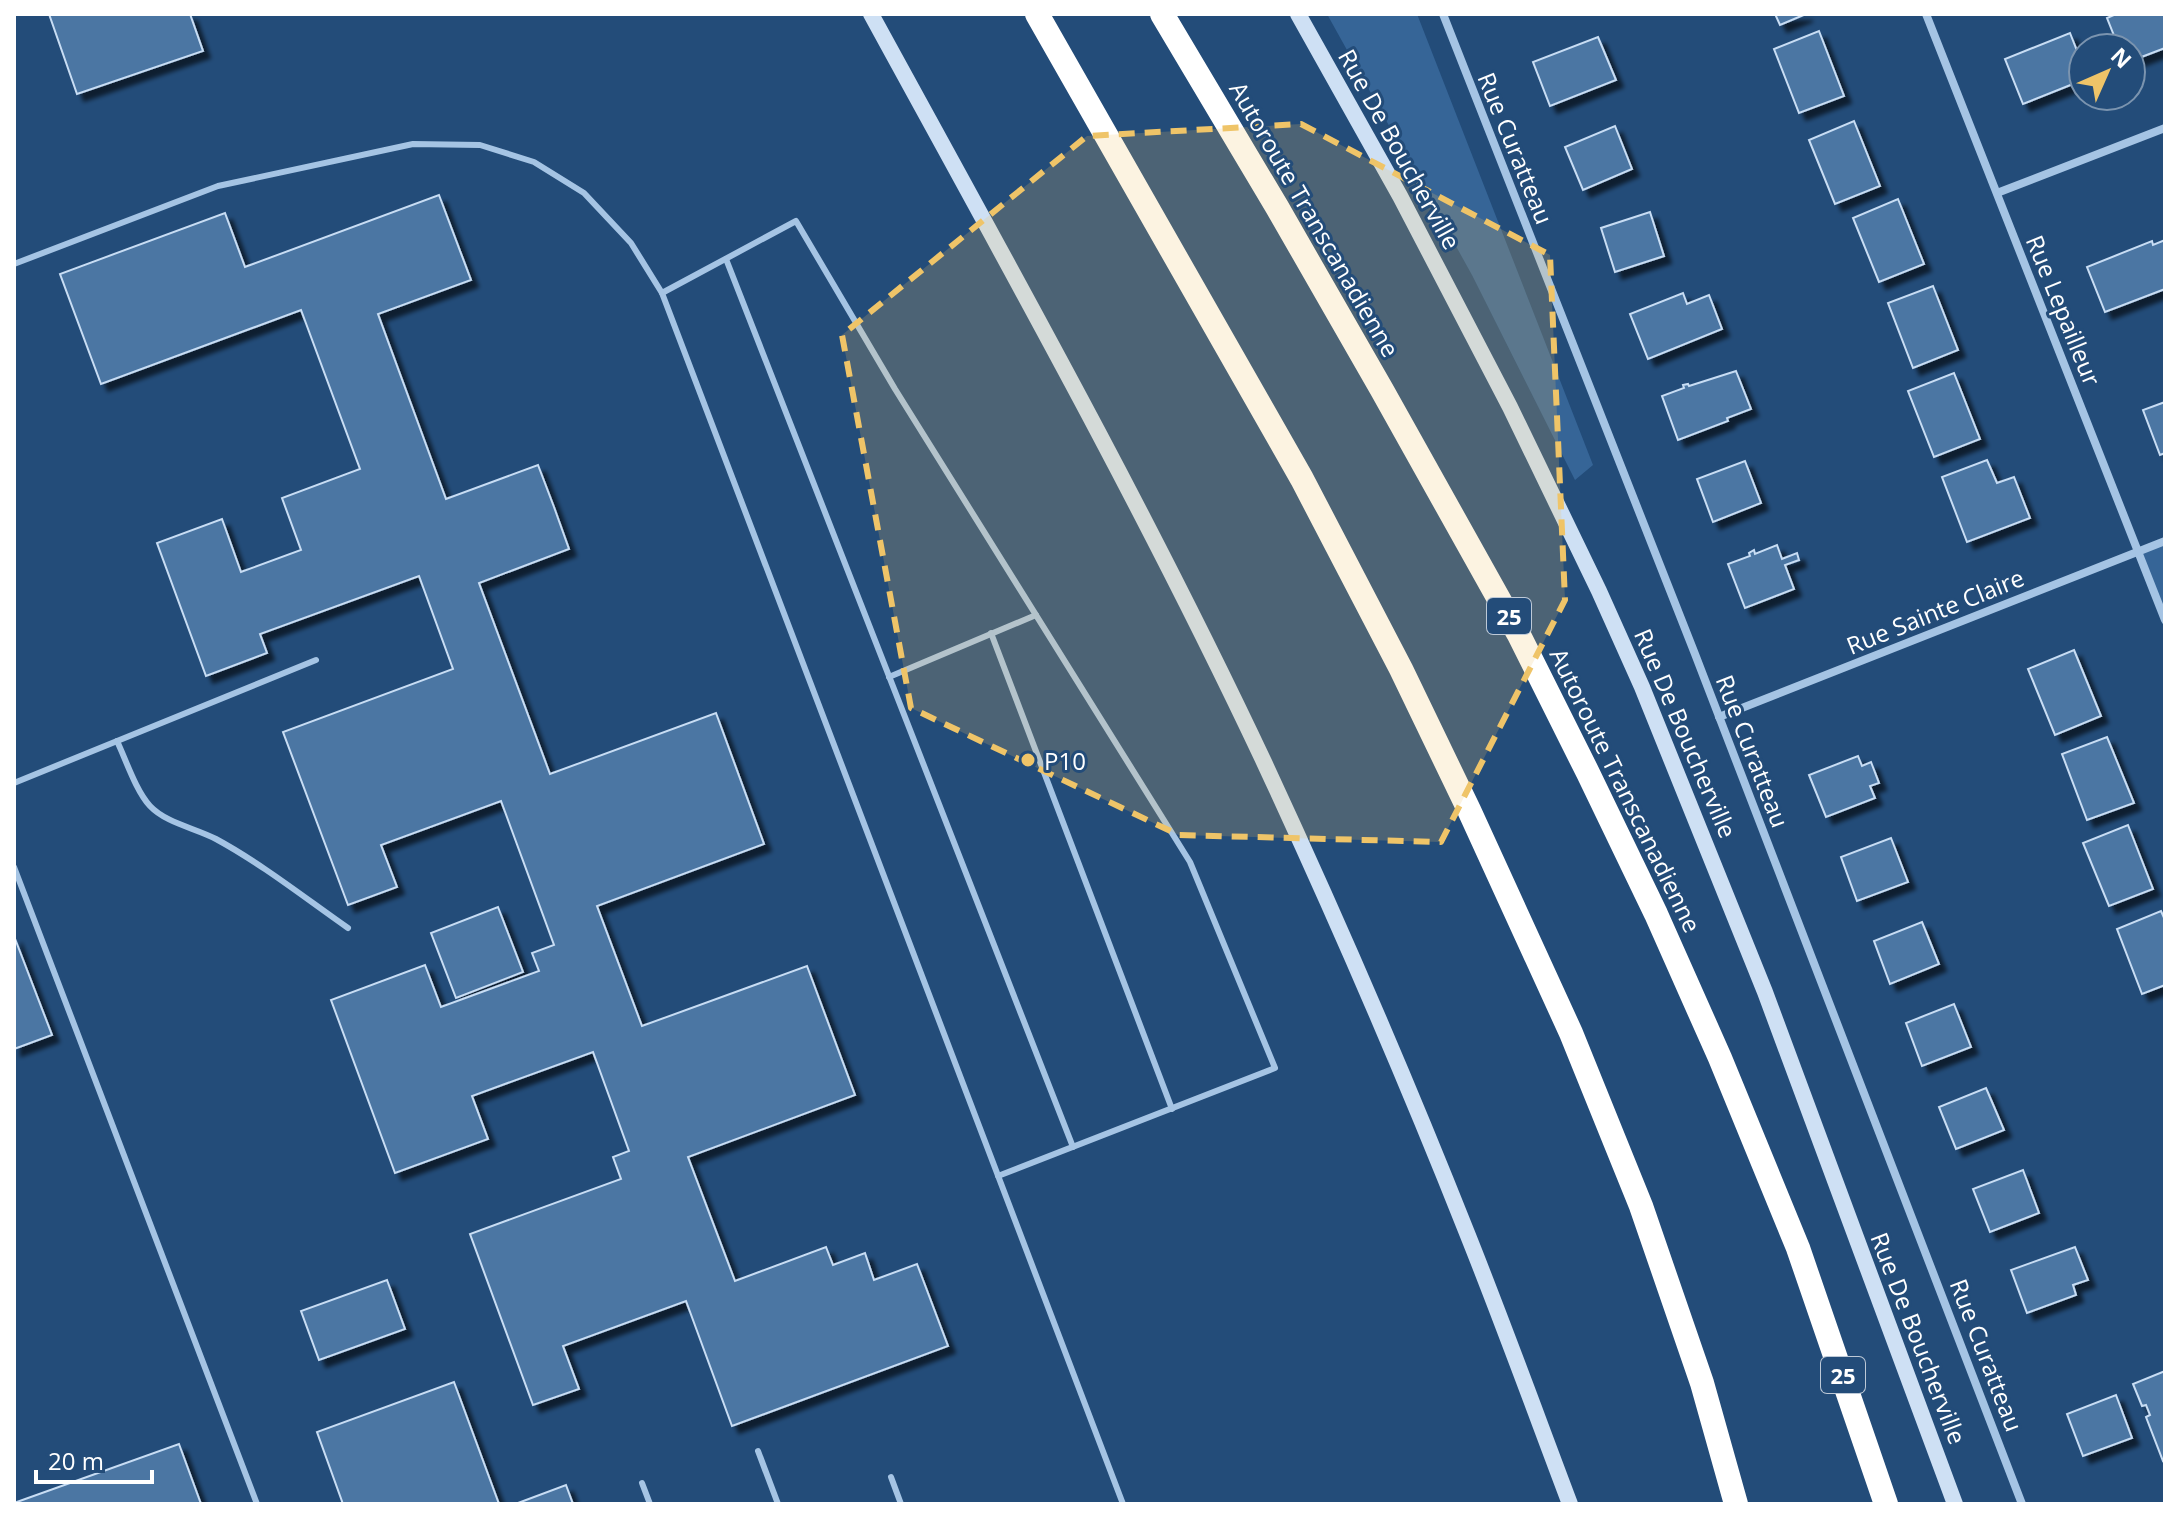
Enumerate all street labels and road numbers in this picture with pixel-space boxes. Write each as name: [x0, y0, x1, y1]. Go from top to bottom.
street label: Rue De Boucherville: [1331, 43, 1469, 255]
street label: Rue Curatteau: [1471, 67, 1561, 229]
street label: Autoroute Transcanadienne: [1223, 75, 1407, 363]
street label: Rue Lepailleur: [2019, 230, 2109, 390]
street label: Rue Sainte Claire: [1841, 560, 2029, 662]
road number: 25: [1487, 598, 1531, 634]
street label: Rue De Boucherville: [1627, 623, 1745, 843]
street label: Autoroute Transcanadienne: [1543, 642, 1709, 938]
street label: Rue Curatteau: [1709, 670, 1797, 832]
street label: Rue De Boucherville: [1863, 1227, 1975, 1449]
street label: Rue Curatteau: [1943, 1274, 2031, 1436]
road number: 25: [1821, 1357, 1865, 1393]

